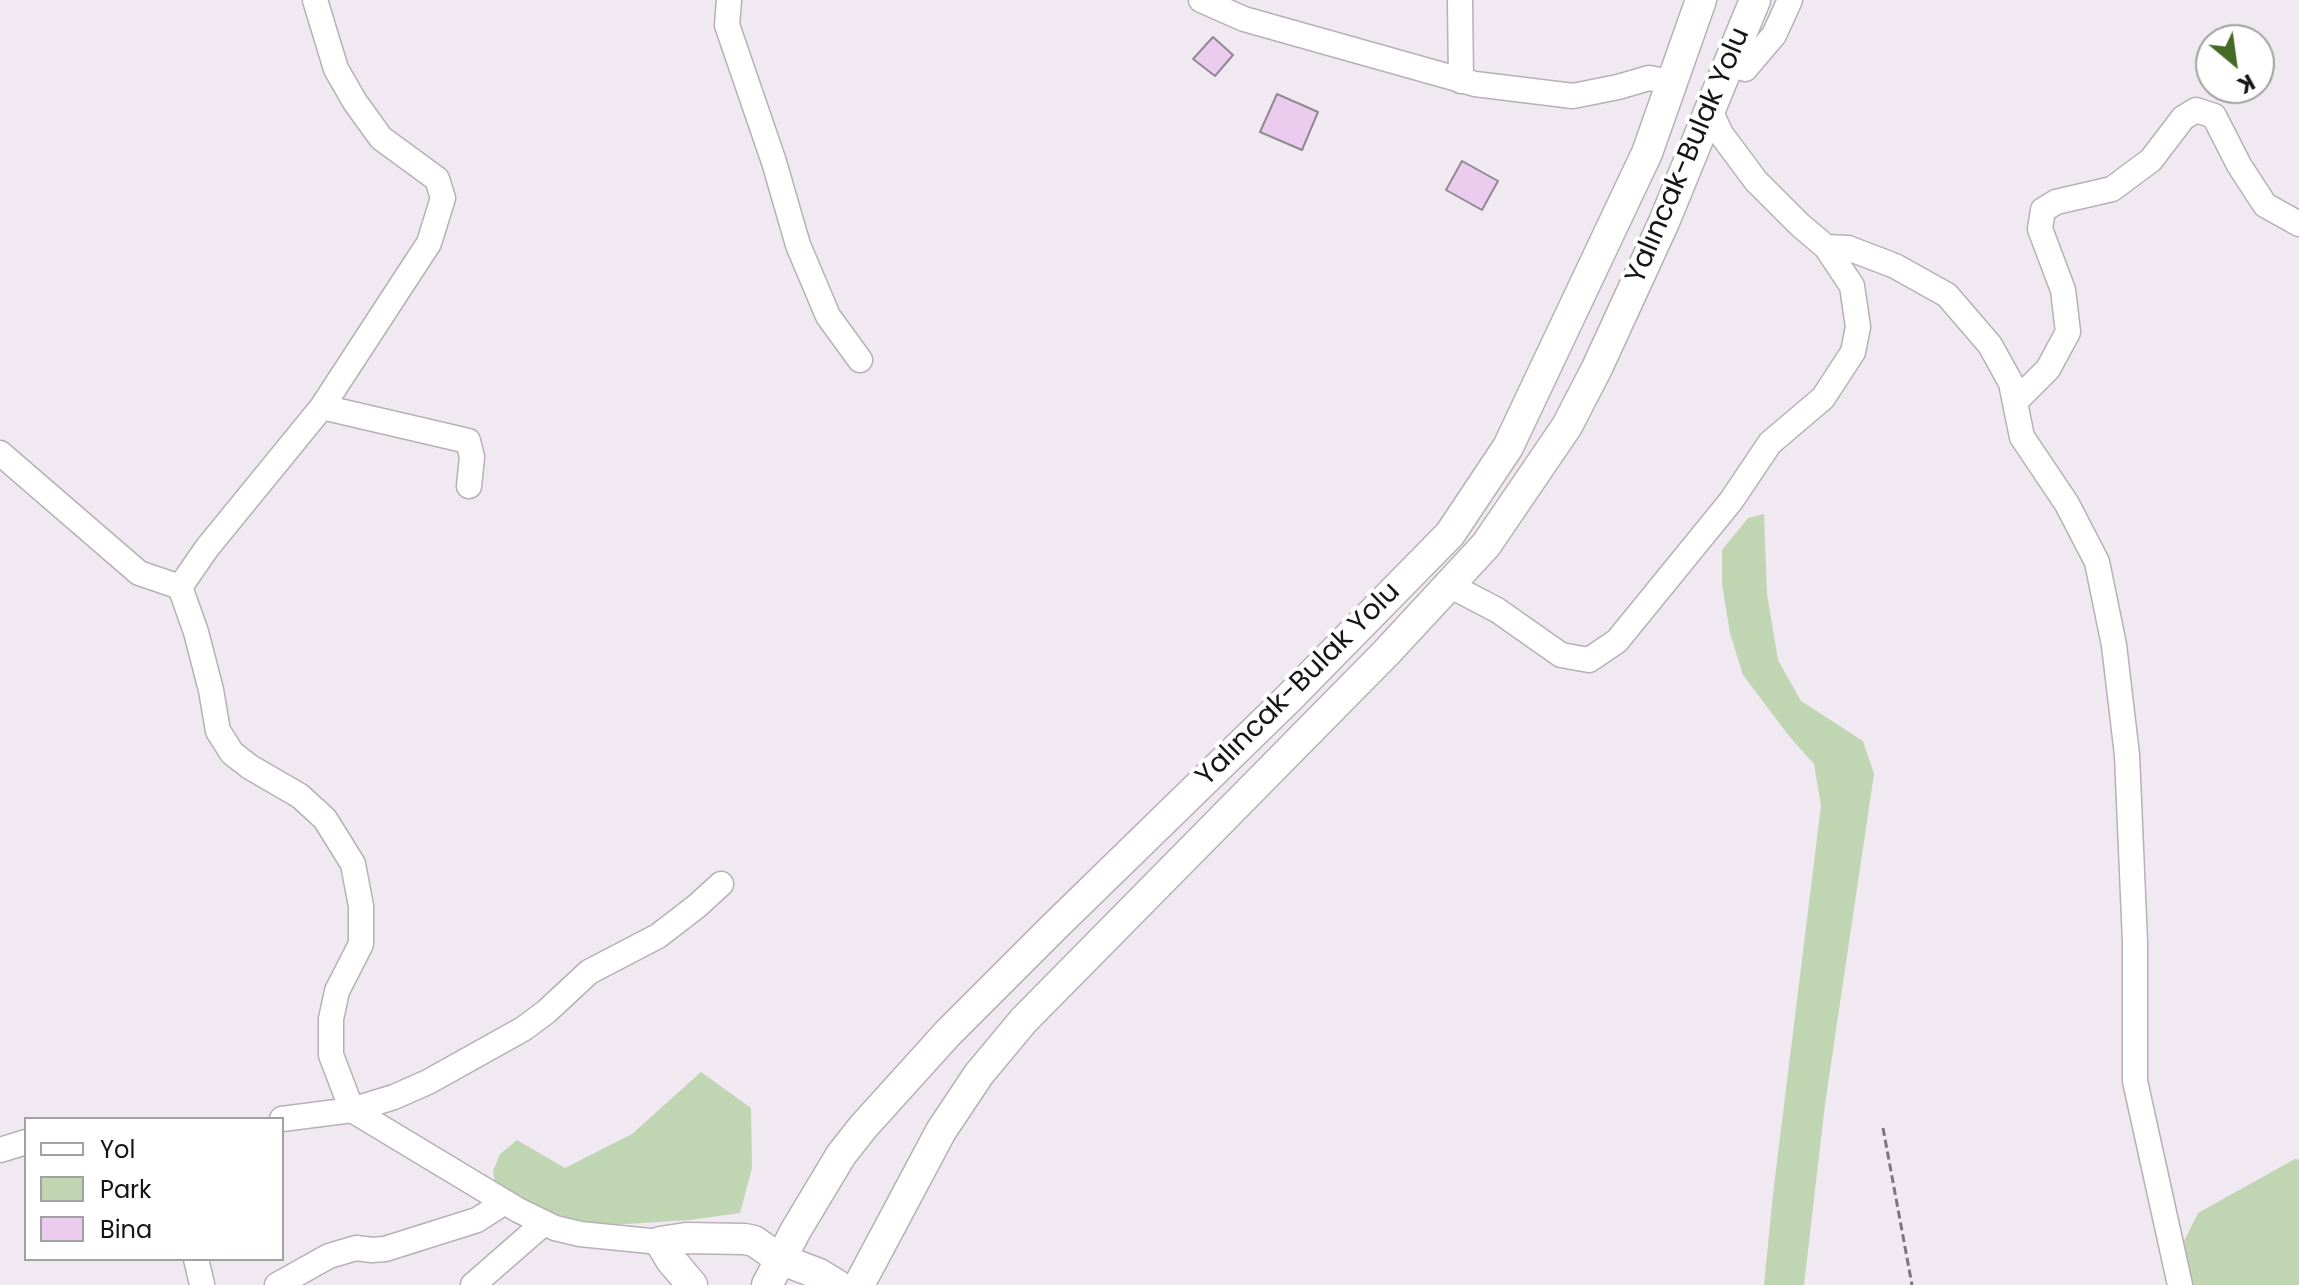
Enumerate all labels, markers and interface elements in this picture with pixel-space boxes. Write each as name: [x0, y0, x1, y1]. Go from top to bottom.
street label: Yalıncak-Bulak Yolu: [1620, 23, 1758, 289]
north arrow: [2195, 24, 2275, 104]
text: K: [2232, 66, 2260, 101]
street label: Yalıncak-Bulak Yolu: [1190, 576, 1408, 794]
legend: [24, 1117, 284, 1261]
text: Yol: [100, 1133, 135, 1166]
text: Park: [100, 1173, 151, 1206]
text: Bina: [100, 1213, 152, 1246]

